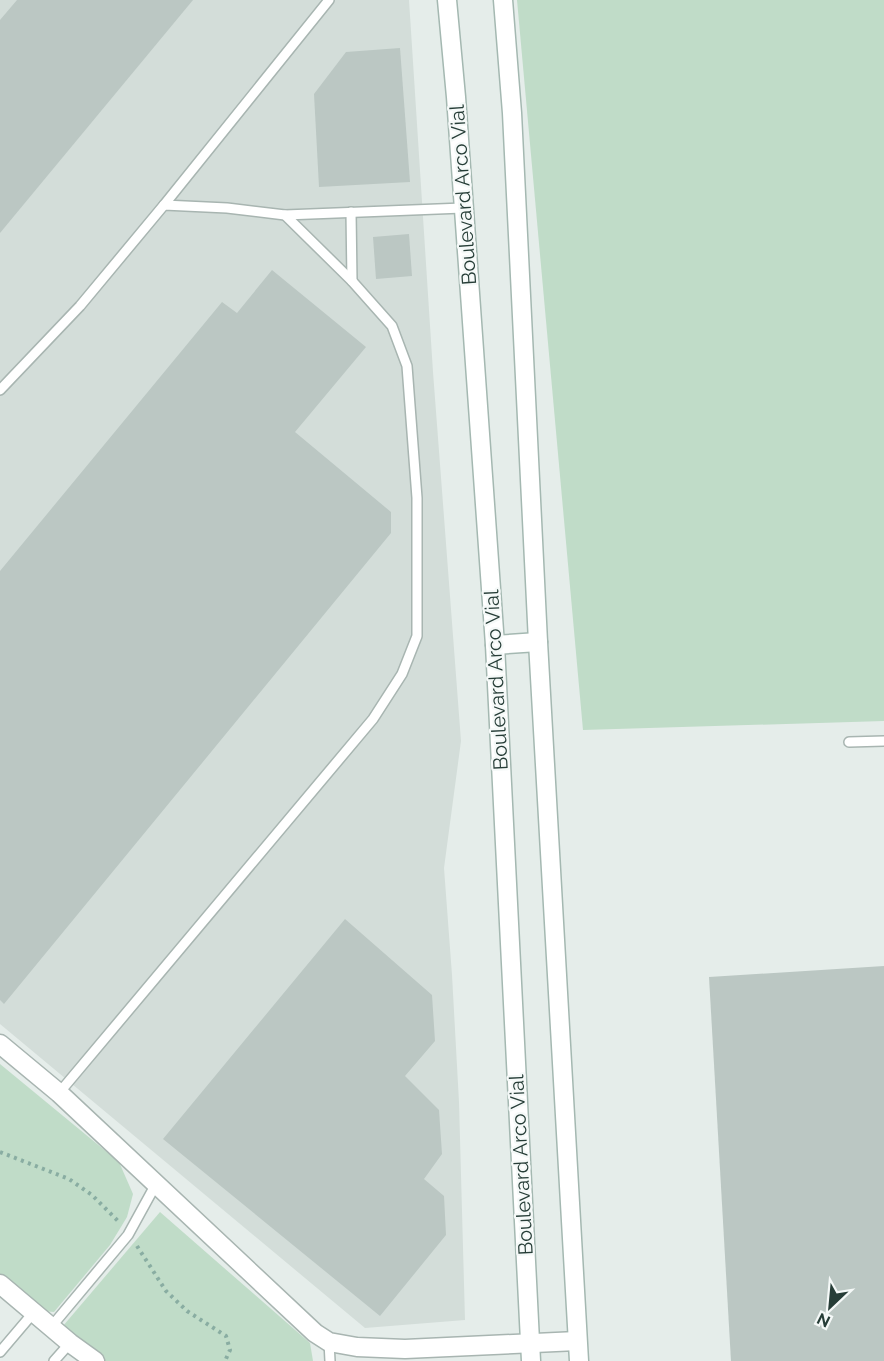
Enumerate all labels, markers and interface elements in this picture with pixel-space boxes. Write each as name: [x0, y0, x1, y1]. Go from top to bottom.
street label: Boulevard Arco Vial: [445, 104, 481, 286]
street label: Boulevard Arco Vial: [479, 589, 513, 771]
street label: Boulevard Arco Vial: [504, 1074, 538, 1256]
north arrow: [800, 1277, 860, 1337]
text: N: [814, 1309, 833, 1331]

